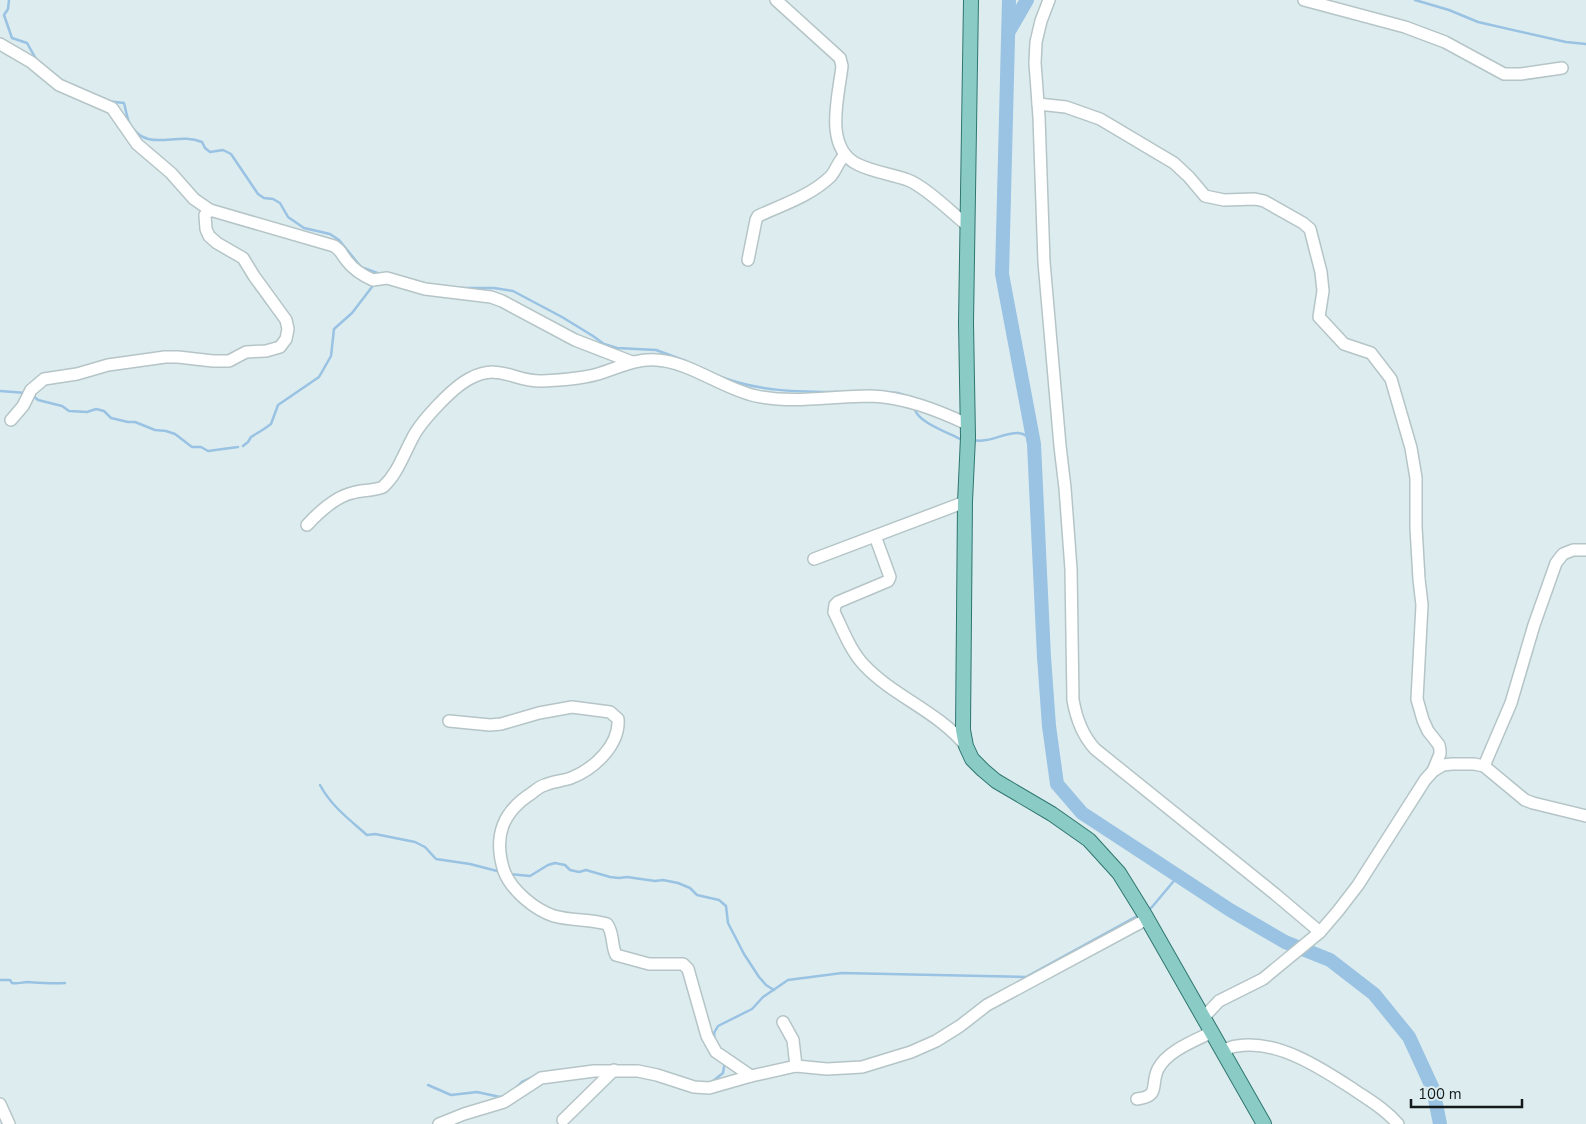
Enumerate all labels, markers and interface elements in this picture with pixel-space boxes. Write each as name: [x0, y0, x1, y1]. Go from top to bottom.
scale bar: [1411, 1076, 1522, 1108]
text: 100 m: [1418, 1084, 1462, 1104]

